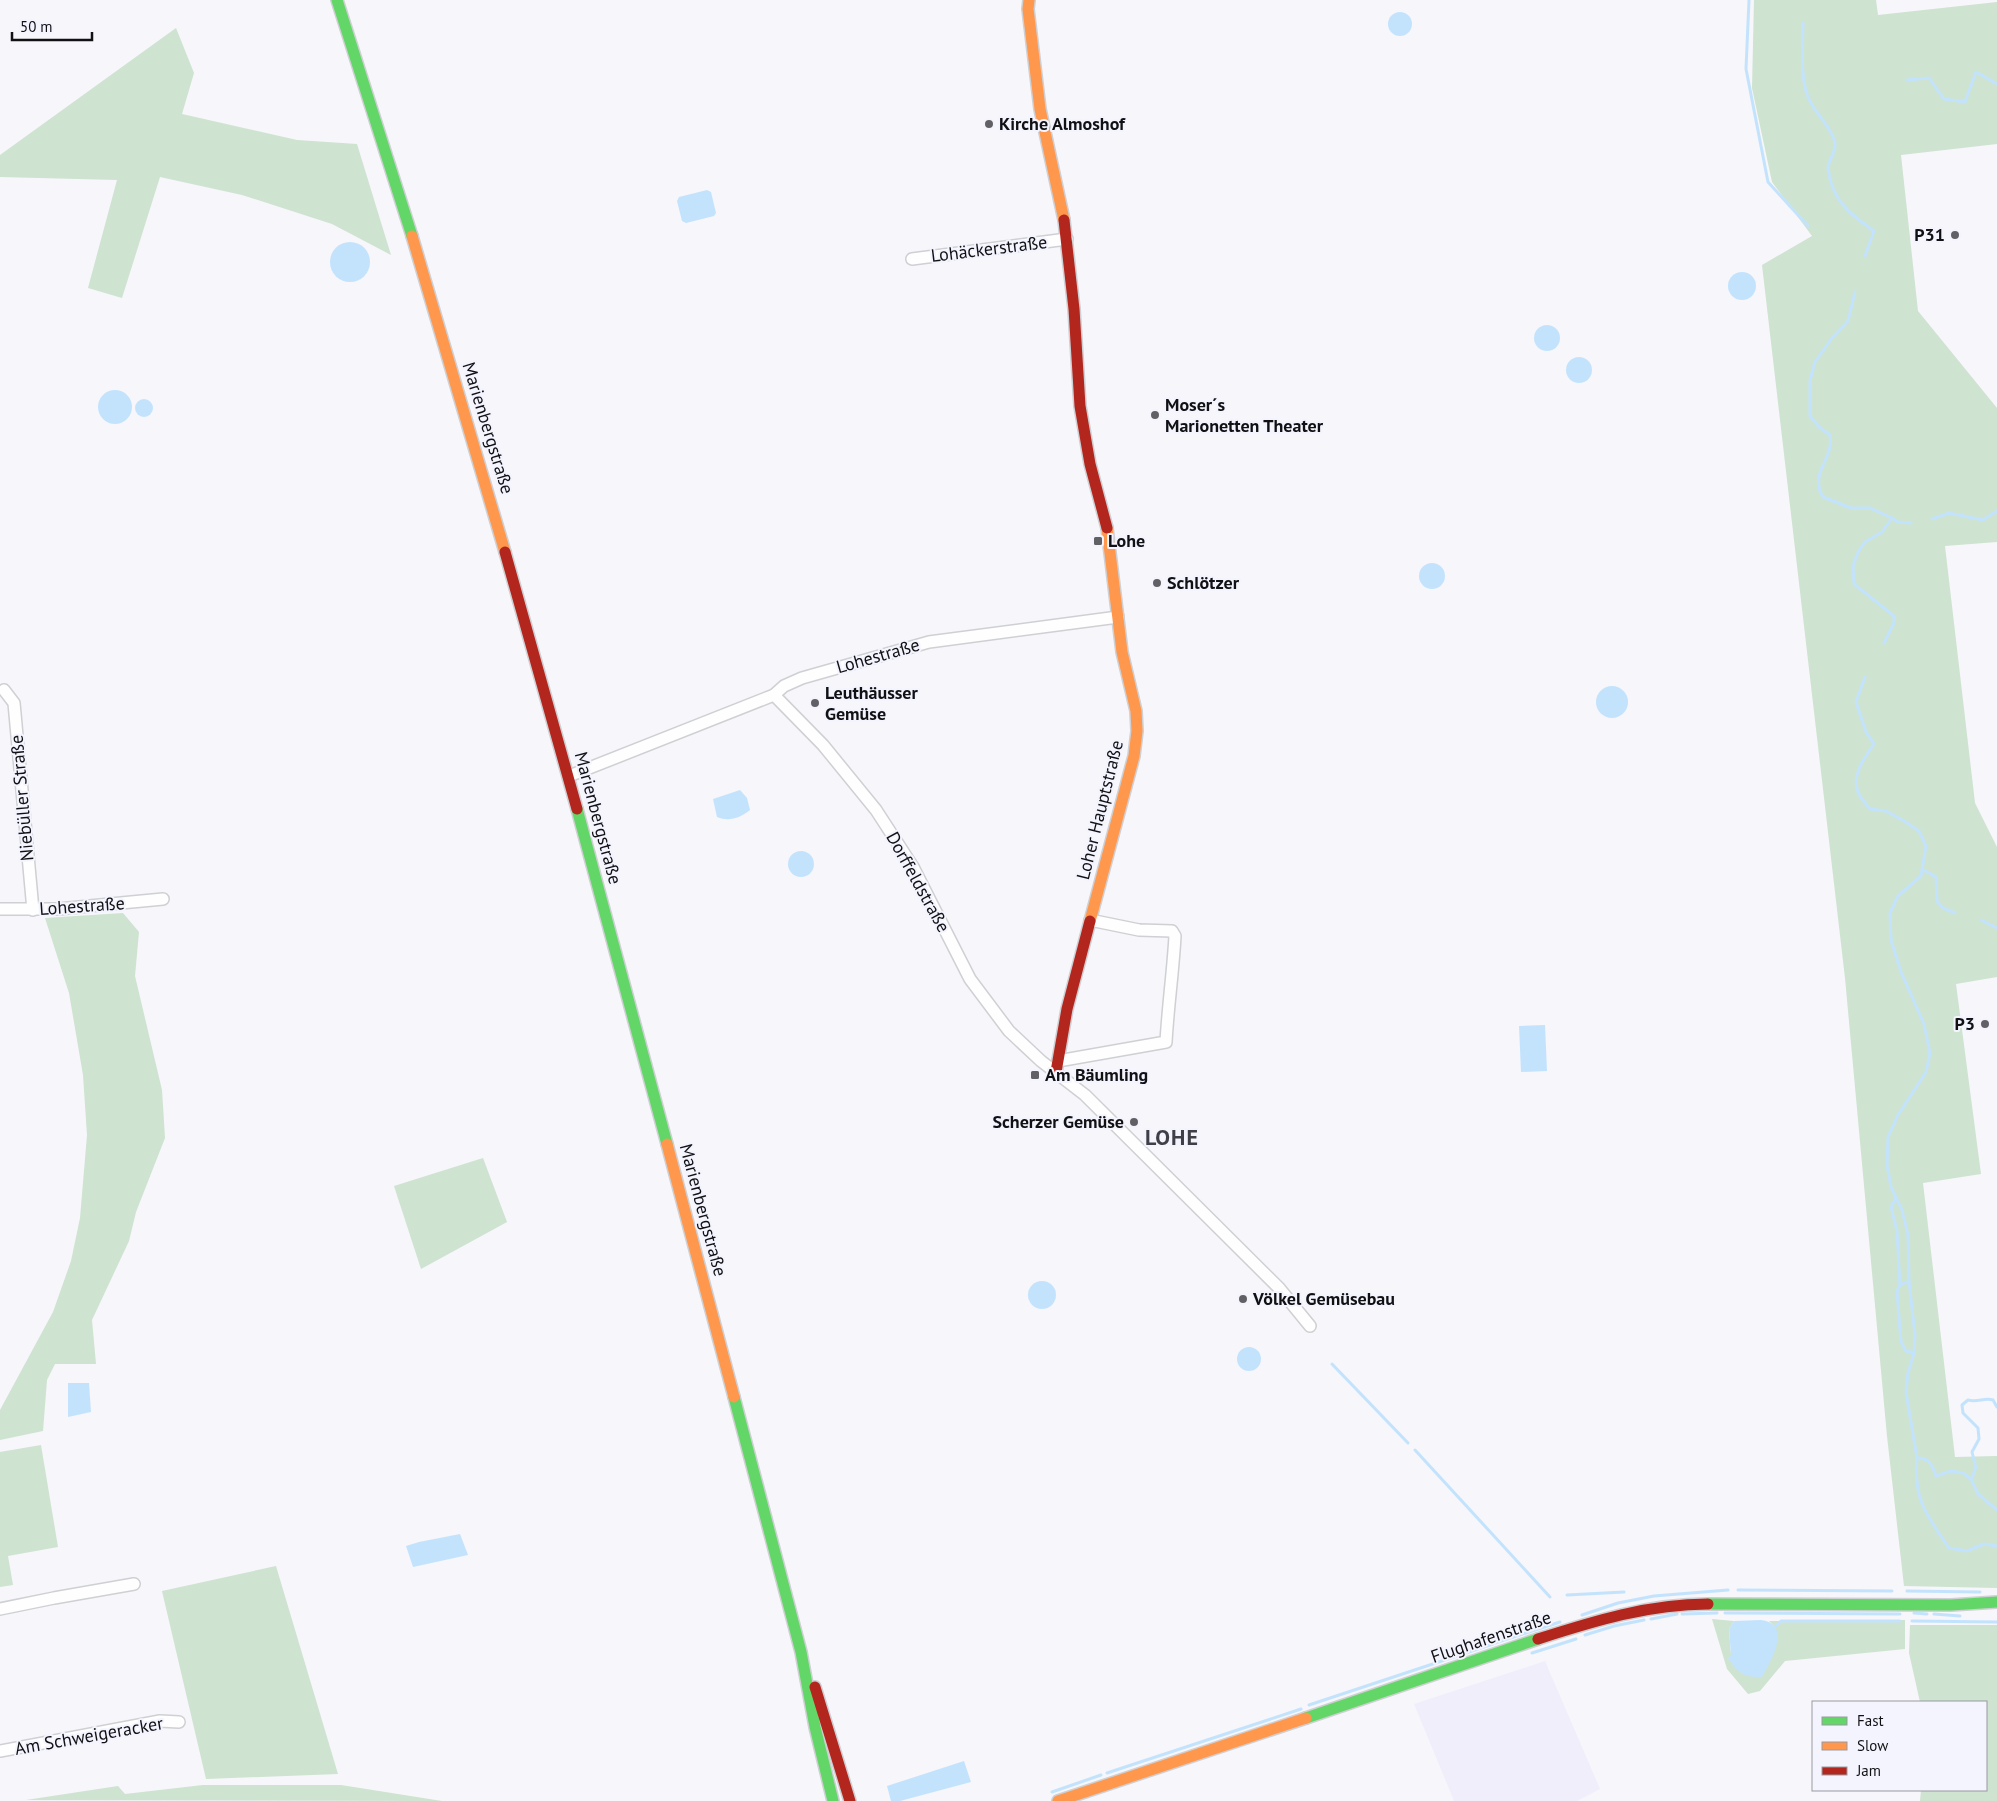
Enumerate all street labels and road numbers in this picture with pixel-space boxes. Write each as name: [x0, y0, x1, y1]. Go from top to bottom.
street label: Lohäckerstraße: [929, 230, 1048, 267]
street label: Marienbergstraße: [458, 359, 519, 496]
street label: Lohestraße: [834, 633, 922, 678]
street label: Niebüller Straße: [5, 734, 38, 862]
street label: Loher Hauptstraße: [1071, 738, 1128, 882]
street label: Marienbergstraße: [570, 749, 627, 887]
street label: Dorffeldstraße: [881, 827, 956, 936]
street label: Lohestraße: [39, 891, 125, 920]
street label: Marienbergstraße: [675, 1141, 732, 1279]
street label: Flughafenstraße: [1428, 1605, 1554, 1668]
street label: Am Schweigeracker: [13, 1711, 165, 1760]

